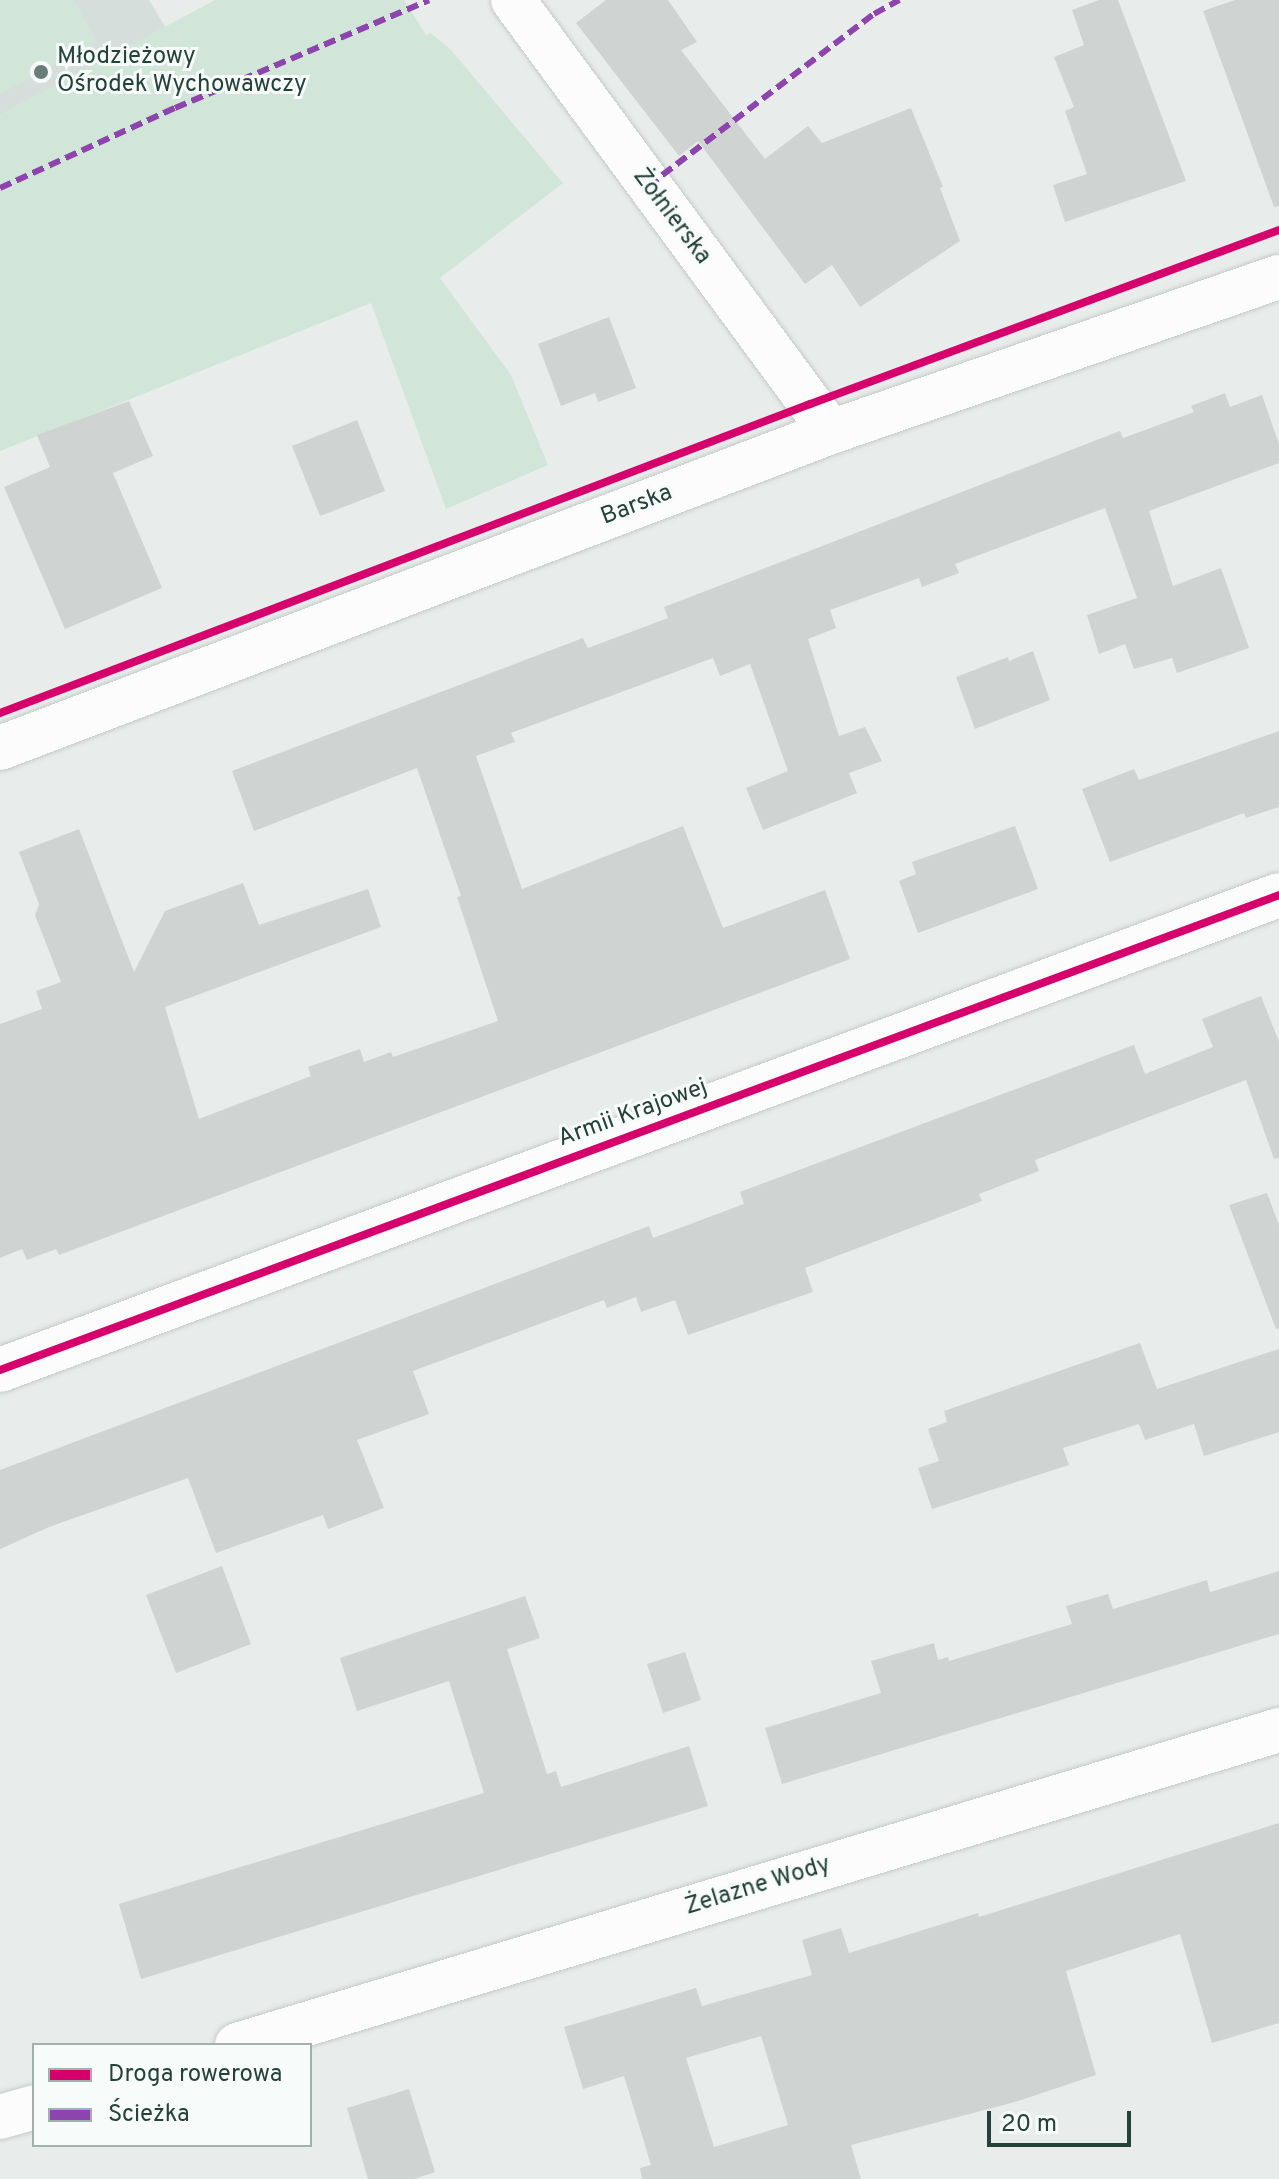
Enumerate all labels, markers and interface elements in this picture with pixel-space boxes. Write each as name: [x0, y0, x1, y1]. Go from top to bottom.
place label: Młodzieżowy Ośrodek Wychowawczy: [57, 44, 307, 100]
marker: Młodzieżowy Ośrodek Wychowawczy: [32, 63, 50, 81]
street label: Żołnierska: [626, 163, 716, 271]
street label: Barska: [597, 479, 677, 533]
street label: Armii Krajowej: [554, 1074, 712, 1154]
street label: Żelazne Wody: [682, 1851, 834, 1923]
legend: [32, 2043, 312, 2147]
text: Droga rowerowa: [108, 2060, 282, 2090]
scale bar: [991, 2095, 1135, 2145]
text: Ścieżka: [108, 2100, 190, 2130]
text: 20 m: [1001, 2110, 1057, 2140]

